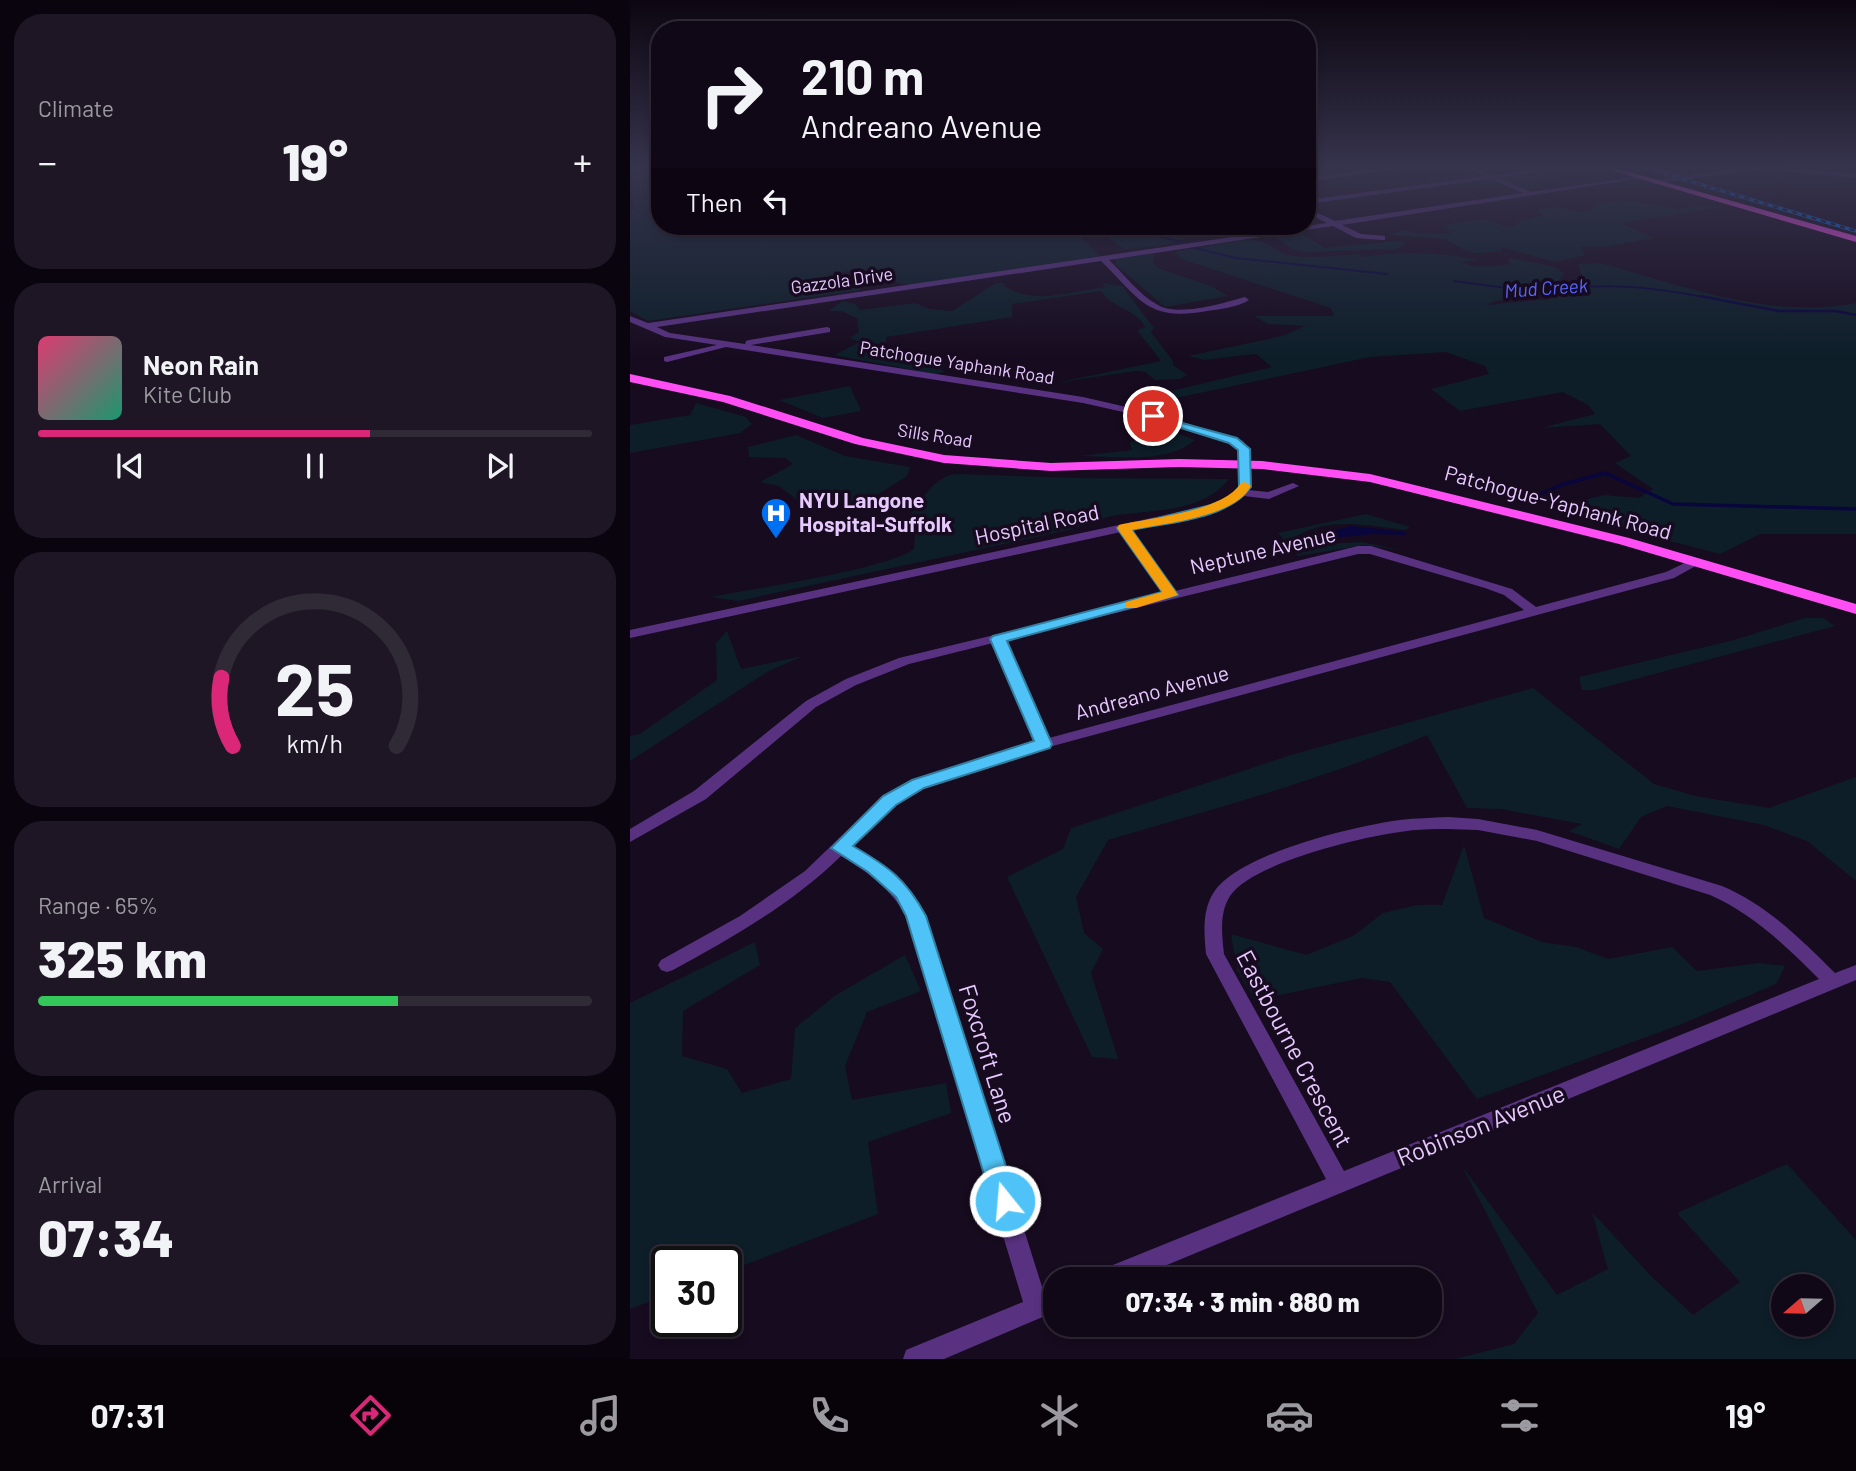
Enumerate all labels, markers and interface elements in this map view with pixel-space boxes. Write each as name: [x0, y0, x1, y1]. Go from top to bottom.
text: 210 m: [801, 46, 924, 105]
icon: right: [686, 49, 777, 140]
text: Climate: [38, 94, 114, 122]
text: Andreano Avenue: [801, 106, 1042, 144]
text: 19°: [282, 129, 348, 191]
text: −: [38, 138, 57, 184]
text: +: [573, 138, 592, 184]
icon: left: [757, 182, 795, 220]
text: Then: [686, 186, 743, 217]
street label: Gazzola Drive: [789, 262, 894, 298]
water label: Mud Creek: [1504, 273, 1589, 302]
street label: Patchogue Yaphank Road: [858, 336, 1056, 388]
text: Neon Rain: [143, 349, 259, 380]
text: Kite Club: [143, 380, 232, 408]
pin: [1123, 386, 1183, 446]
icon: arrive: [1134, 397, 1172, 435]
street label: Sills Road: [896, 418, 974, 452]
icon: previous: [111, 447, 149, 485]
icon: pause: [296, 447, 334, 485]
icon: next: [481, 447, 519, 485]
street label: Patchogue-Yaphank Road: [1442, 459, 1674, 544]
place label: NYU Langone Hospital-Suffolk: [799, 487, 952, 536]
hospital icon: NYU Langone Hospital-Suffolk: [759, 496, 793, 540]
street label: Hospital Road: [972, 498, 1101, 549]
street label: Neptune Avenue: [1187, 521, 1338, 578]
text: 25: [275, 643, 355, 731]
street label: Andreano Avenue: [1072, 659, 1231, 724]
text: km/h: [287, 727, 343, 757]
text: Range · 65%: [38, 891, 158, 919]
text: 325 km: [38, 926, 207, 988]
street label: Eastbourne Crescent: [1231, 945, 1360, 1152]
street label: Foxcroft Lane: [954, 980, 1023, 1127]
street label: Robinson Avenue: [1392, 1078, 1569, 1171]
position arrow: [968, 1164, 1042, 1238]
text: Arrival: [38, 1170, 102, 1198]
text: 07:34: [38, 1205, 174, 1267]
speed limit sign: 30: [651, 1246, 742, 1337]
north arrow: [1771, 1274, 1834, 1337]
map controls: [1771, 1274, 1834, 1337]
text: 07:34 · 3 min · 880 m: [1125, 1286, 1360, 1317]
icon: directions: [346, 1391, 395, 1440]
icon: music: [576, 1391, 625, 1440]
icon: phone: [805, 1391, 854, 1440]
icon: climate: [1035, 1391, 1084, 1440]
icon: car: [1265, 1391, 1314, 1440]
icon: filters: [1495, 1391, 1544, 1440]
text: 07:31: [90, 1396, 165, 1434]
text: 19°: [1725, 1396, 1765, 1434]

